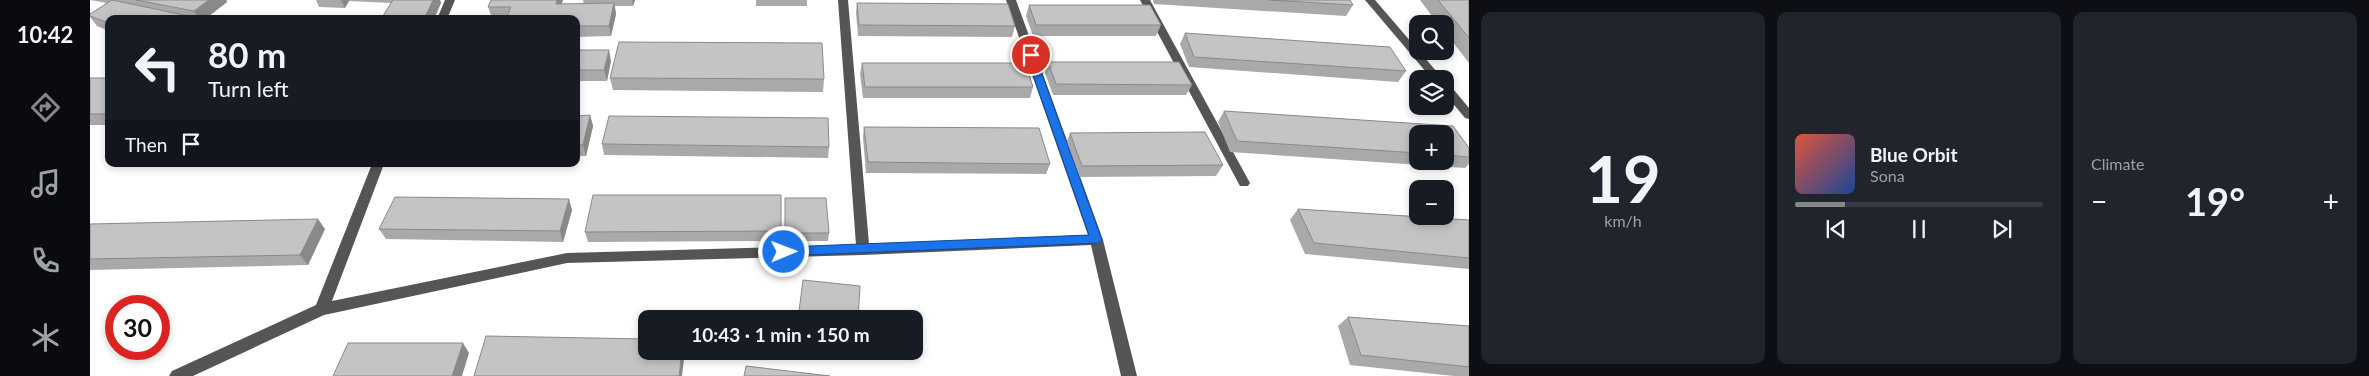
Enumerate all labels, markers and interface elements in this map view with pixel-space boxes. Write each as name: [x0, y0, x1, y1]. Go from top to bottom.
map controls: [1409, 15, 1454, 225]
button: search: [1409, 15, 1454, 60]
text: 10:42: [17, 21, 73, 48]
text: 80 m: [208, 33, 286, 75]
pin: [1010, 34, 1052, 76]
icon: left: [125, 35, 190, 100]
icon: arrive: [1017, 41, 1045, 69]
button: layers: [1409, 70, 1454, 115]
text: Turn left: [208, 75, 289, 102]
icon: directions: [28, 90, 63, 125]
button: +: [1409, 125, 1454, 170]
icon: arrive: [177, 130, 205, 158]
text: Then: [125, 133, 167, 156]
text: 19: [1585, 139, 1661, 217]
text: Blue Orbit: [1870, 143, 1958, 166]
text: Climate: [2091, 154, 2144, 173]
icon: music: [28, 166, 63, 201]
text: Sona: [1870, 166, 1905, 185]
text: 19°: [2185, 178, 2245, 224]
button: −: [1409, 180, 1454, 225]
text: −: [2091, 184, 2107, 218]
text: +: [2323, 184, 2339, 218]
text: km/h: [1604, 211, 1642, 230]
icon: previous: [1822, 215, 1850, 243]
icon: pause: [1905, 215, 1933, 243]
icon: next: [1988, 215, 2016, 243]
position arrow: [757, 225, 809, 277]
icon: phone: [28, 243, 63, 278]
speed limit sign: 30: [105, 295, 170, 360]
icon: climate: [28, 320, 63, 355]
text: 10:43 · 1 min · 150 m: [691, 323, 870, 346]

